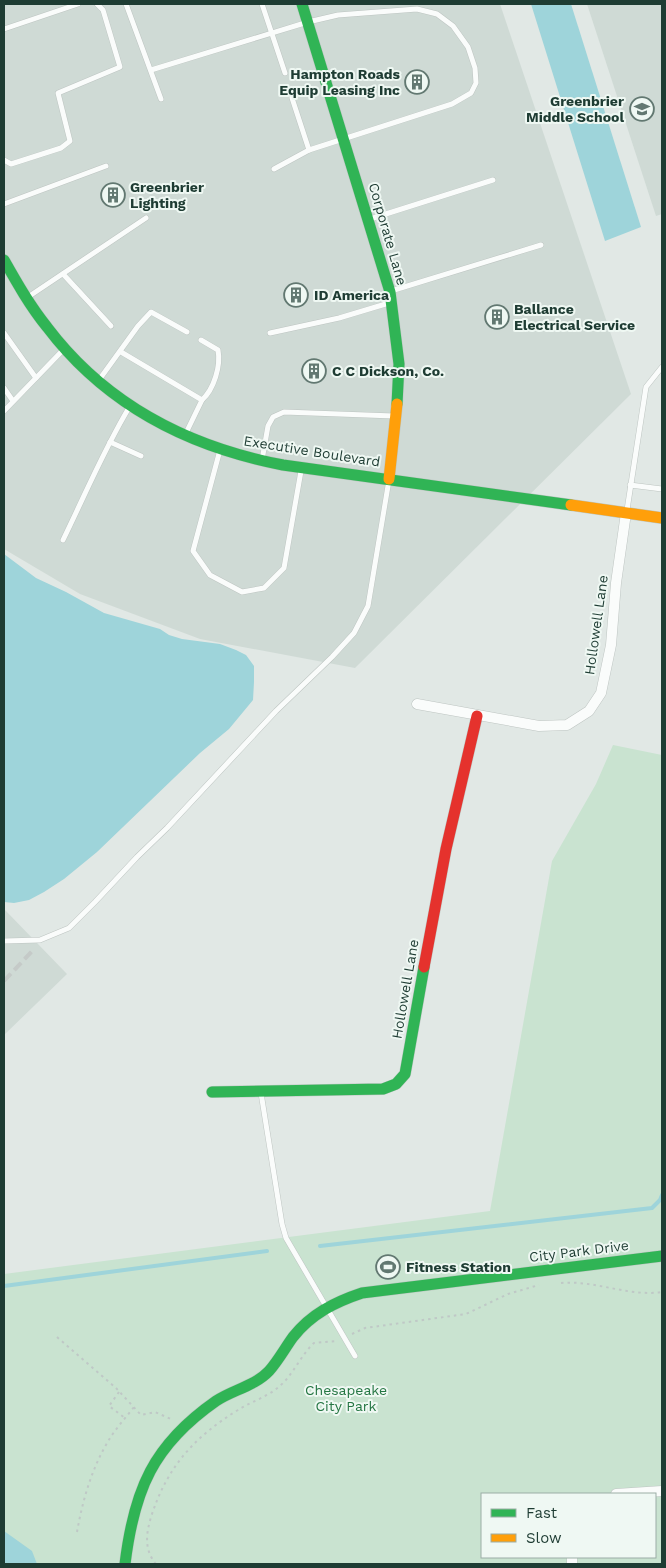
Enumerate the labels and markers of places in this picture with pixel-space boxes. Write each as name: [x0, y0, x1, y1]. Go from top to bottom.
place label: Hampton Roads Equip Leasing Inc: [279, 66, 401, 98]
building icon: Hampton Roads Equip Leasing Inc: [404, 69, 430, 95]
place label: Greenbrier Middle School: [526, 93, 624, 125]
school or university icon: Greenbrier Middle School: [629, 96, 655, 122]
place label: Greenbrier Lighting: [130, 179, 204, 211]
building icon: Greenbrier Lighting: [100, 182, 126, 208]
building icon: ID America: [283, 282, 309, 308]
place label: ID America: [314, 287, 390, 303]
place label: Ballance Electrical Service: [514, 301, 635, 333]
building icon: Ballance Electrical Service: [484, 304, 510, 330]
building icon: C C Dickson, Co.: [301, 358, 327, 384]
place label: C C Dickson, Co.: [332, 363, 444, 379]
sports icon: Fitness Station: [375, 1254, 401, 1280]
place label: Fitness Station: [406, 1259, 511, 1275]

